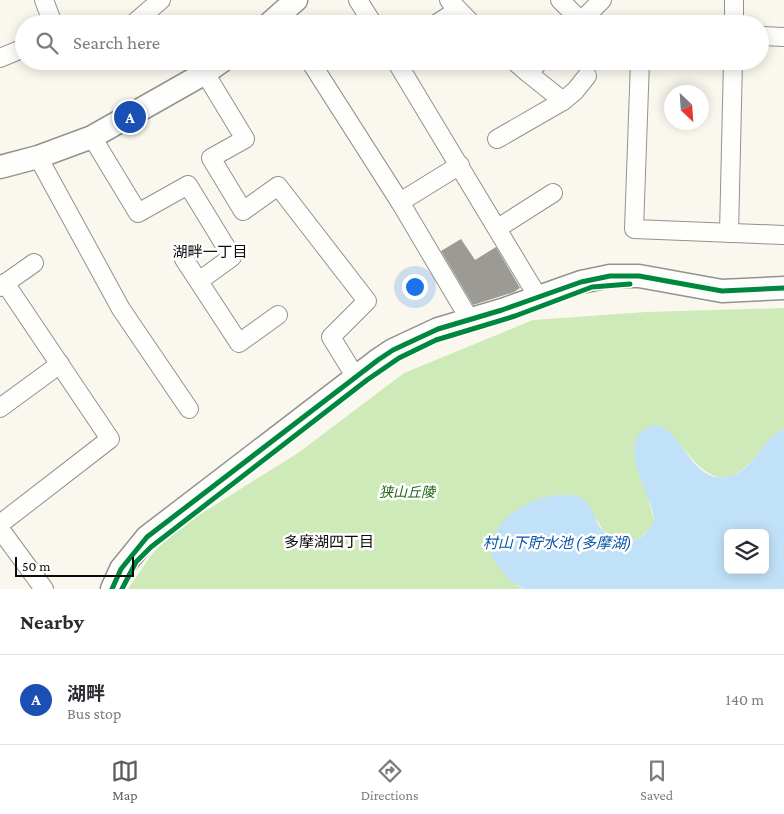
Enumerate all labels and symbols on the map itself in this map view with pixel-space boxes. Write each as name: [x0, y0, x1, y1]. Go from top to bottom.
north arrow: [664, 85, 709, 130]
pin: A: [114, 98, 146, 136]
district label: 湖畔一丁目: [172, 244, 248, 260]
your location: [402, 274, 428, 300]
park label: 狭山丘陵: [379, 484, 437, 500]
district label: 多摩湖四丁目: [284, 534, 374, 550]
water label: 村山下貯水池 (多摩湖): [483, 535, 631, 552]
scale bar: [15, 554, 134, 577]

